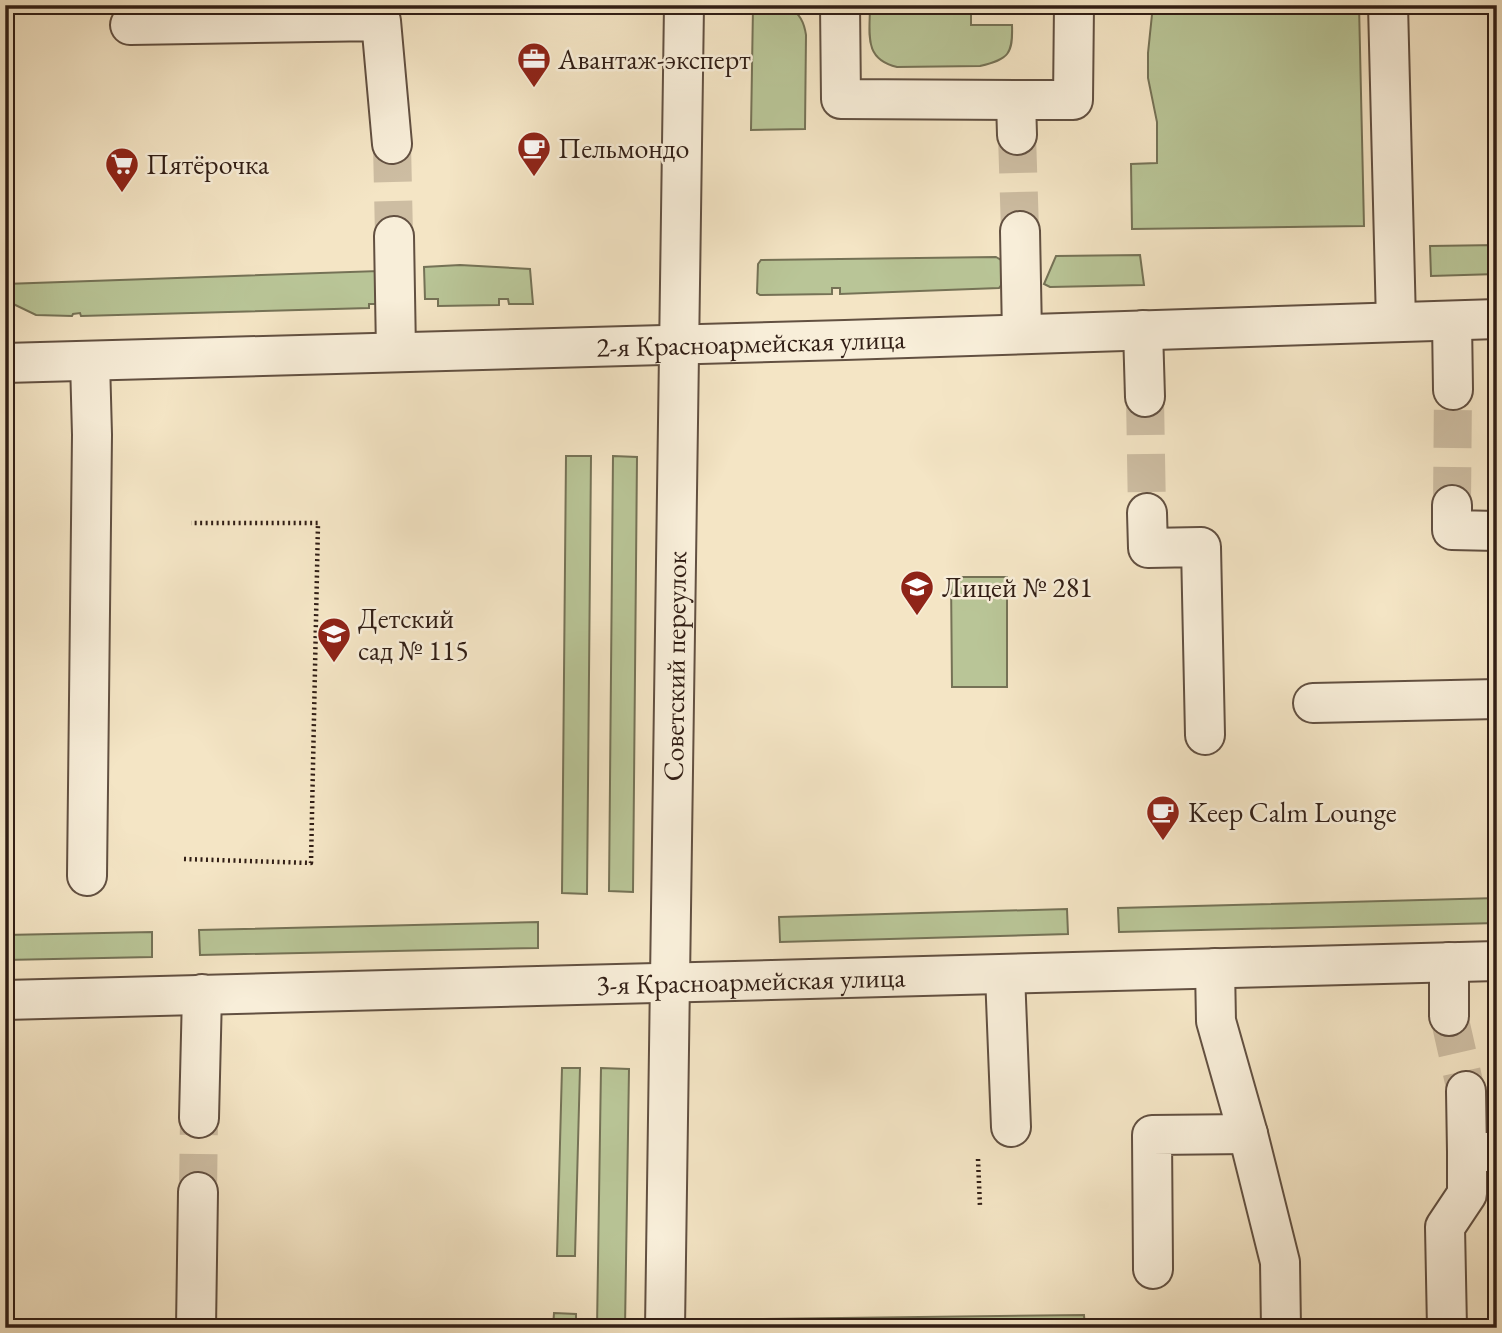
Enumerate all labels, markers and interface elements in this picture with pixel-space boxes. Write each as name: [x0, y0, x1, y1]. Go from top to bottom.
office icon: Авантаж-эксперт: [515, 40, 553, 89]
place label: Авантаж-эксперт: [557, 41, 751, 77]
cafe icon: Пельмондо: [515, 129, 553, 178]
place label: Пельмондо: [558, 130, 689, 166]
supermarket icon: Пятёрочка: [103, 145, 141, 194]
place label: Пятёрочка: [146, 146, 270, 182]
street label: 2-я Красноармейская улица: [596, 320, 907, 365]
street label: Советский переулок: [655, 551, 694, 782]
school or university icon: Лицей № 281: [898, 568, 936, 617]
place label: Лицей № 281: [942, 569, 1093, 605]
place label: Детский сад № 115: [358, 600, 469, 668]
school or university icon: Детский сад № 115: [315, 615, 353, 664]
cafe icon: Keep Calm Lounge: [1144, 793, 1182, 842]
place label: Keep Calm Lounge: [1188, 794, 1397, 830]
street label: 3-я Красноармейская улица: [596, 958, 907, 1003]

